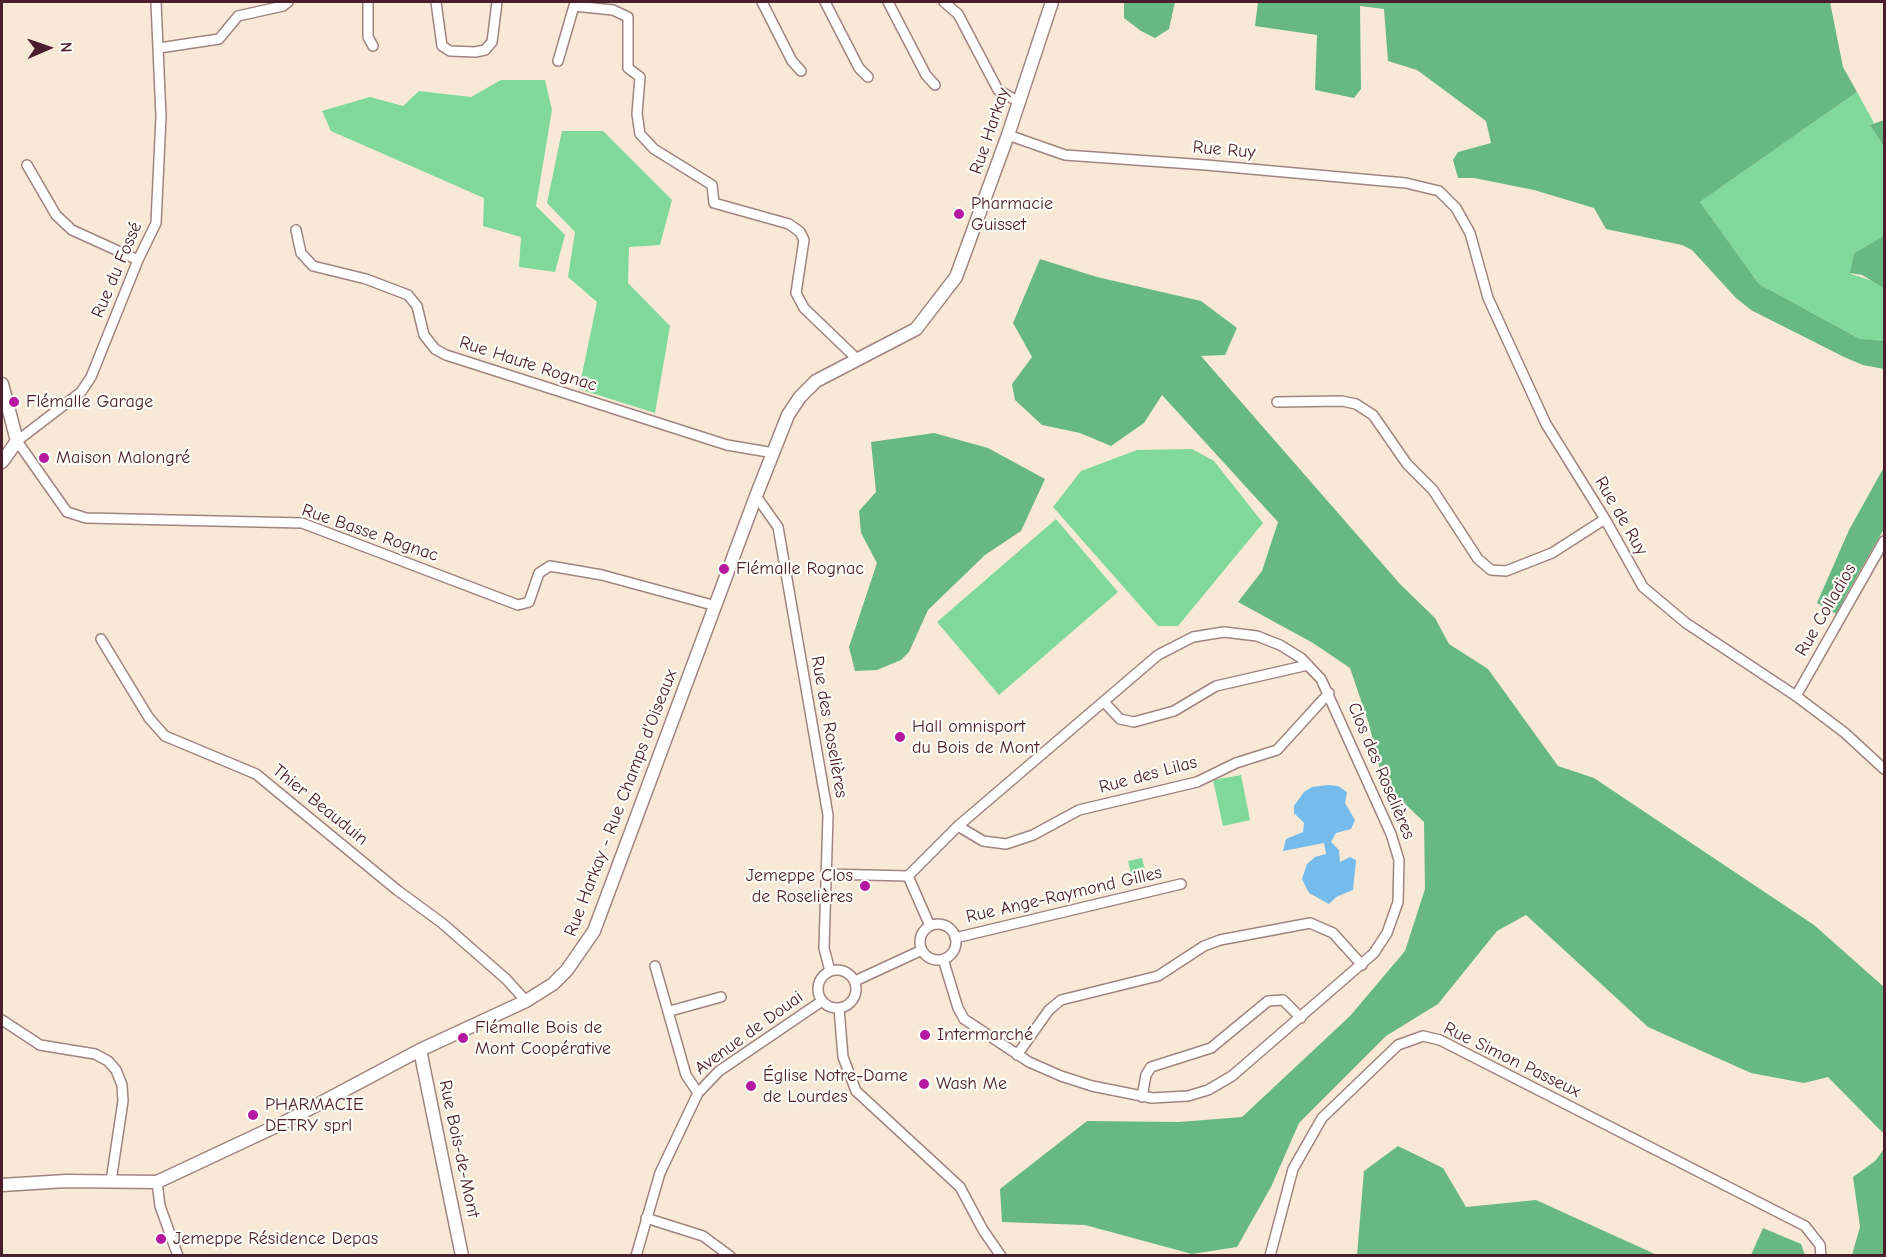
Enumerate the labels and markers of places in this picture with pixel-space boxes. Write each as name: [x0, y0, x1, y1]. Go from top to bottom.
place label: Pharmacie Guisset: [971, 193, 1053, 236]
marker: Pharmacie Guisset: [952, 207, 966, 221]
place label: Flémalle Garage: [26, 391, 153, 413]
marker: Flémalle Garage: [7, 395, 21, 409]
place label: Maison Malongré: [56, 447, 190, 469]
marker: Maison Malongré: [37, 451, 51, 465]
place label: Flémalle Rognac: [736, 558, 864, 580]
marker: Flémalle Rognac: [717, 562, 731, 576]
place label: Hall omnisport du Bois de Mont: [912, 716, 1039, 758]
marker: Hall omnisport du Bois de Mont: [893, 730, 907, 744]
place label: Jemeppe Clos de Roselières: [746, 865, 853, 908]
marker: Jemeppe Clos de Roselières: [858, 879, 872, 893]
place label: Flémalle Bois de Mont Coopérative: [475, 1017, 611, 1060]
place label: Intermarché: [937, 1024, 1033, 1046]
marker: Intermarché: [918, 1028, 932, 1042]
marker: Flémalle Bois de Mont Coopérative: [456, 1031, 470, 1045]
place label: Église Notre-Dame de Lourdes: [763, 1065, 908, 1108]
place label: Wash Me: [936, 1073, 1007, 1095]
marker: Wash Me: [917, 1077, 931, 1091]
marker: Église Notre-Dame de Lourdes: [744, 1079, 758, 1093]
place label: PHARMACIE DETRY sprl: [265, 1094, 364, 1136]
marker: PHARMACIE DETRY sprl: [246, 1108, 260, 1122]
place label: Jemeppe Résidence Depas: [173, 1228, 378, 1250]
marker: Jemeppe Résidence Depas: [154, 1232, 168, 1246]

